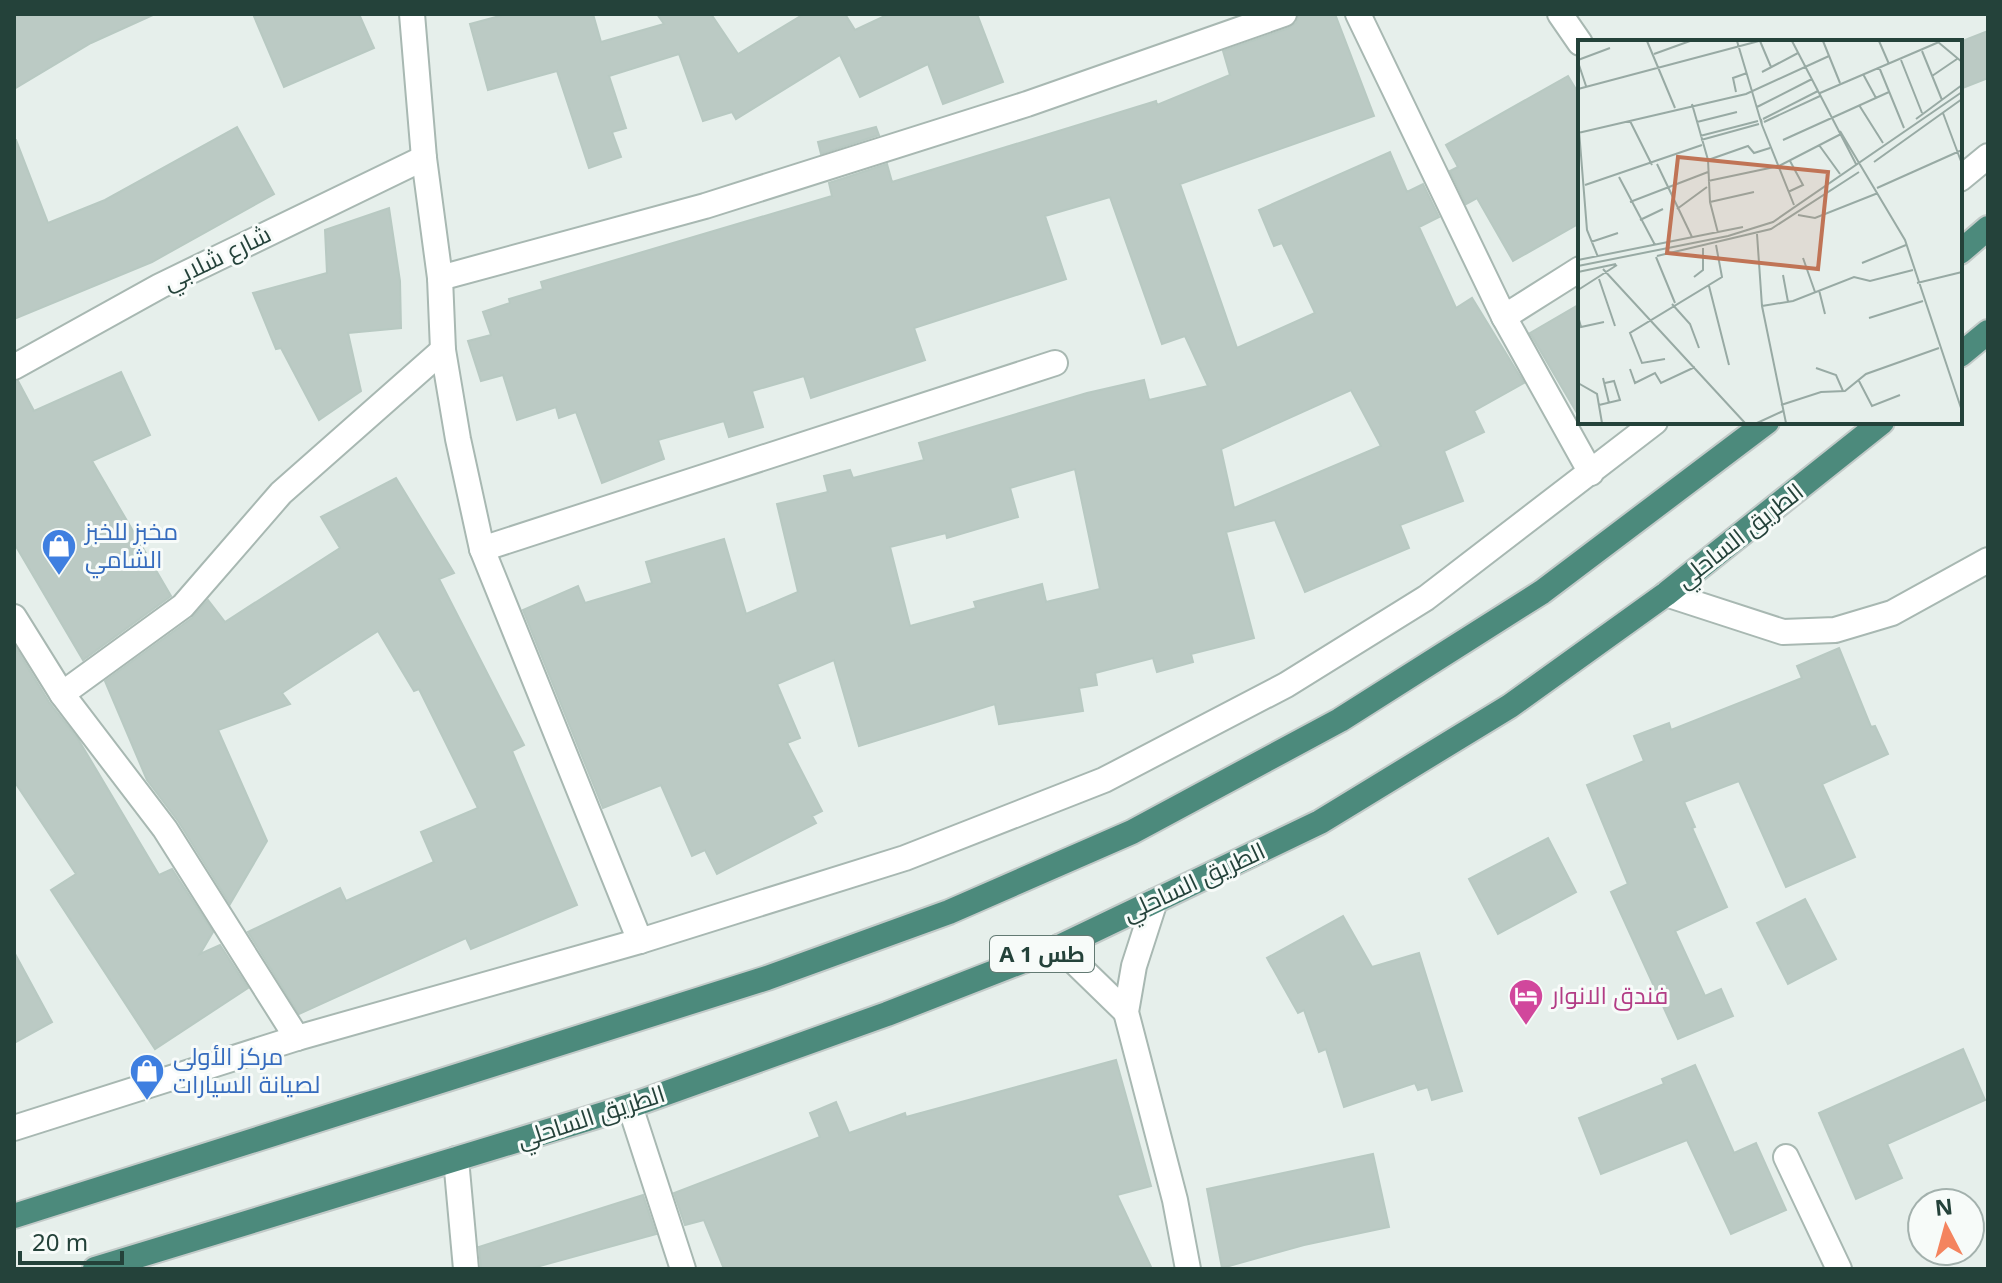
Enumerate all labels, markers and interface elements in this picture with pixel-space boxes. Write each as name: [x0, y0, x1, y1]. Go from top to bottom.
inset map: [1578, 40, 1962, 424]
street label: شارع شلابي: [157, 216, 278, 301]
street label: الطريق الساحلي: [1668, 475, 1812, 598]
place label: مخبز للخبز الشامي: [83, 514, 178, 579]
shop icon: مخبز للخبز الشامي: [40, 527, 78, 577]
street label: الطريق الساحلي: [1117, 833, 1272, 932]
road number: A 1 طس: [990, 936, 1094, 972]
hotel icon: فندق الانوار: [1507, 977, 1545, 1027]
place label: فندق الانوار: [1550, 978, 1668, 1011]
place label: مركز الأولى لصيانة السيارات: [173, 1039, 320, 1100]
shop icon: مركز الأولى لصيانة السيارات: [128, 1052, 166, 1102]
street label: الطريق الساحلي: [512, 1076, 670, 1159]
north arrow: [1906, 1187, 1986, 1267]
text: N: [1933, 1190, 1954, 1222]
scale bar: [20, 1215, 122, 1265]
text: 20 m: [32, 1225, 88, 1258]

